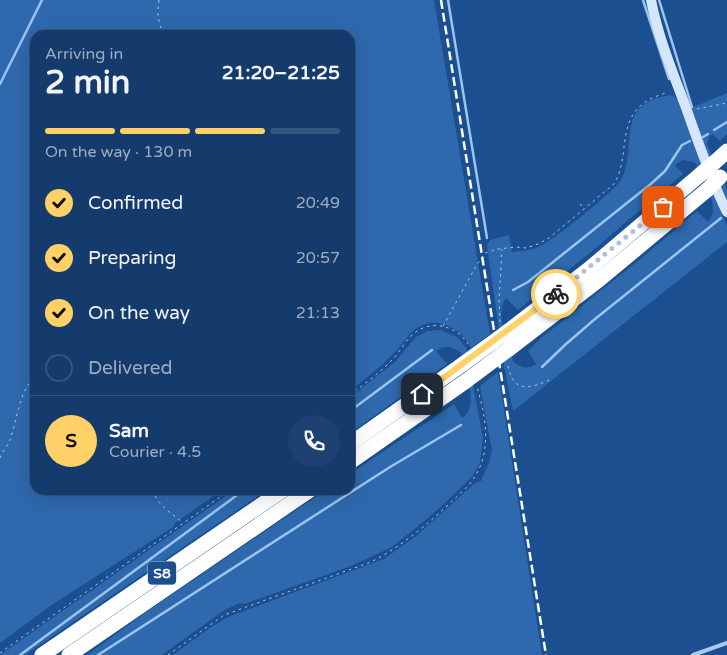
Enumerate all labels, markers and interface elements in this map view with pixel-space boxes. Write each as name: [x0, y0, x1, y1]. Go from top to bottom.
text: Arriving in: [45, 44, 123, 64]
text: 21:20–21:25: [222, 62, 340, 84]
text: 2 min: [45, 64, 130, 102]
text: On the way · 130 m: [45, 142, 192, 162]
pin: [642, 186, 684, 228]
icon: check: [45, 189, 73, 217]
text: Confirmed: [88, 192, 183, 214]
text: 20:49: [296, 193, 340, 213]
icon: bag: [649, 193, 677, 221]
icon: check: [45, 244, 73, 272]
text: Preparing: [88, 247, 177, 269]
text: 20:57: [296, 248, 340, 268]
courier: [531, 269, 581, 319]
icon: bike: [542, 280, 570, 308]
icon: check: [45, 299, 73, 327]
text: On the way: [88, 302, 190, 324]
text: 21:13: [296, 303, 340, 323]
text: Delivered: [88, 357, 173, 379]
pin: [401, 373, 443, 415]
icon: home: [408, 380, 436, 408]
button: phone: [288, 415, 340, 467]
text: Sam: [109, 420, 149, 442]
text: S: [65, 430, 77, 452]
text: Courier · 4.5: [109, 442, 201, 462]
road number: S8: [148, 562, 176, 584]

